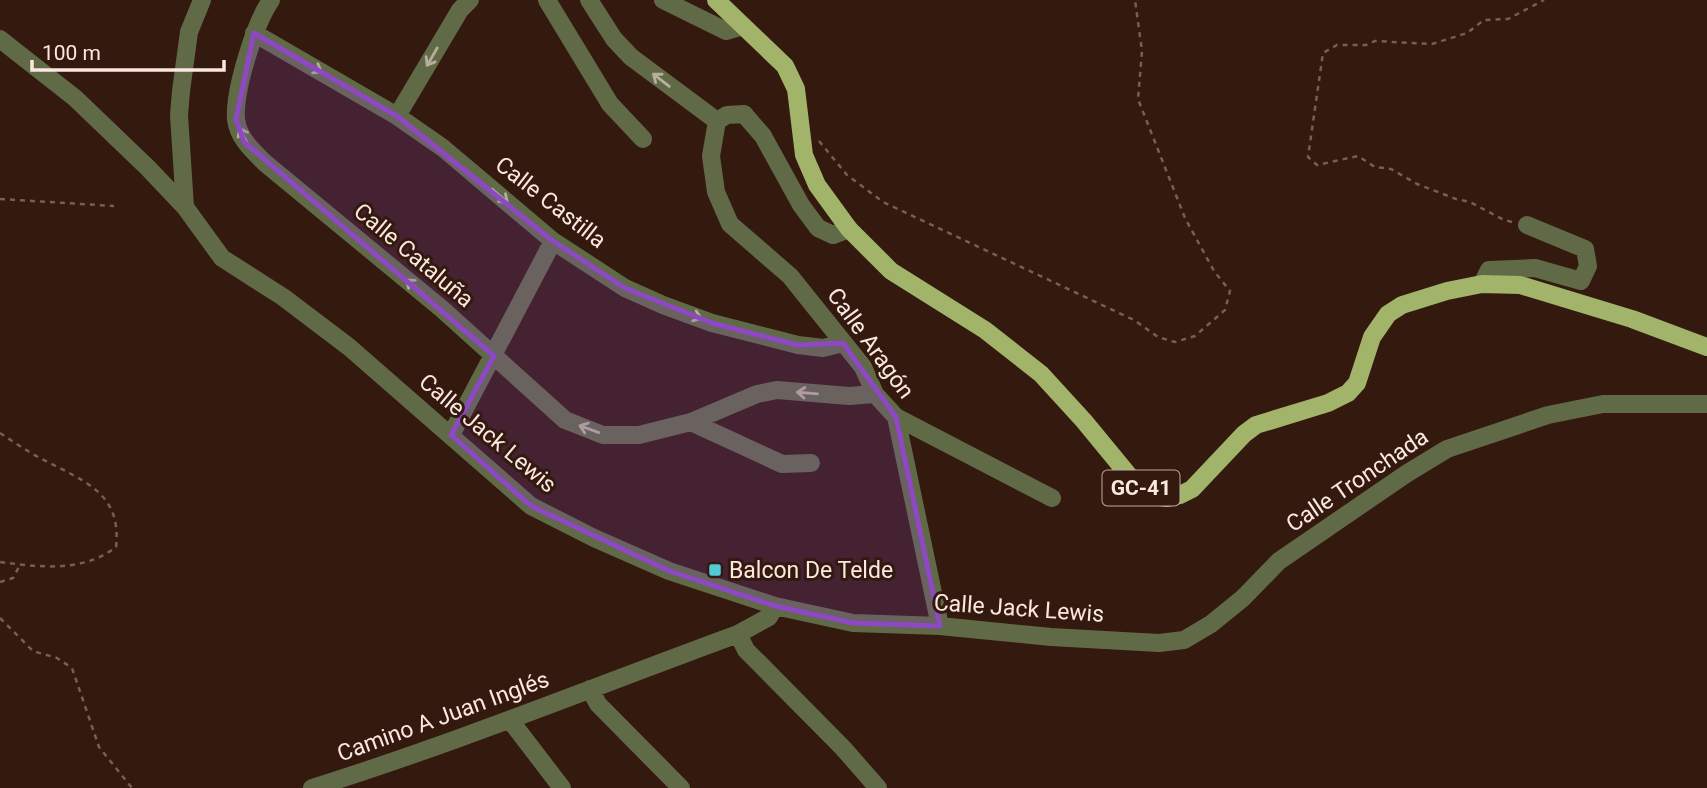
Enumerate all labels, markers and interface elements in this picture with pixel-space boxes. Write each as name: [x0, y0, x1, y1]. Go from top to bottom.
scale bar: [32, 28, 224, 72]
text: 100 m: [42, 41, 101, 65]
one-way arrow: [425, 46, 439, 66]
one-way arrow: [303, 60, 323, 74]
one-way arrow: [653, 73, 671, 88]
one-way arrow: [237, 127, 251, 147]
street label: Calle Castilla: [490, 151, 611, 254]
one-way arrow: [491, 188, 509, 204]
street label: Calle Cataluña: [348, 198, 479, 313]
one-way arrow: [405, 278, 423, 294]
street label: Calle Aragón: [821, 283, 920, 404]
one-way arrow: [680, 310, 702, 323]
street label: Calle Jack Lewis: [414, 368, 562, 499]
one-way arrow: [797, 386, 819, 399]
one-way arrow: [578, 422, 600, 435]
street label: Calle Tronchada: [1281, 423, 1433, 538]
road number: GC-41: [1102, 470, 1180, 505]
place label: Balcon De Telde: [729, 557, 893, 584]
marker: Balcon De Telde: [707, 562, 723, 578]
street label: Calle Jack Lewis: [933, 589, 1105, 628]
street label: Camino A Juan Inglés: [334, 666, 553, 767]

